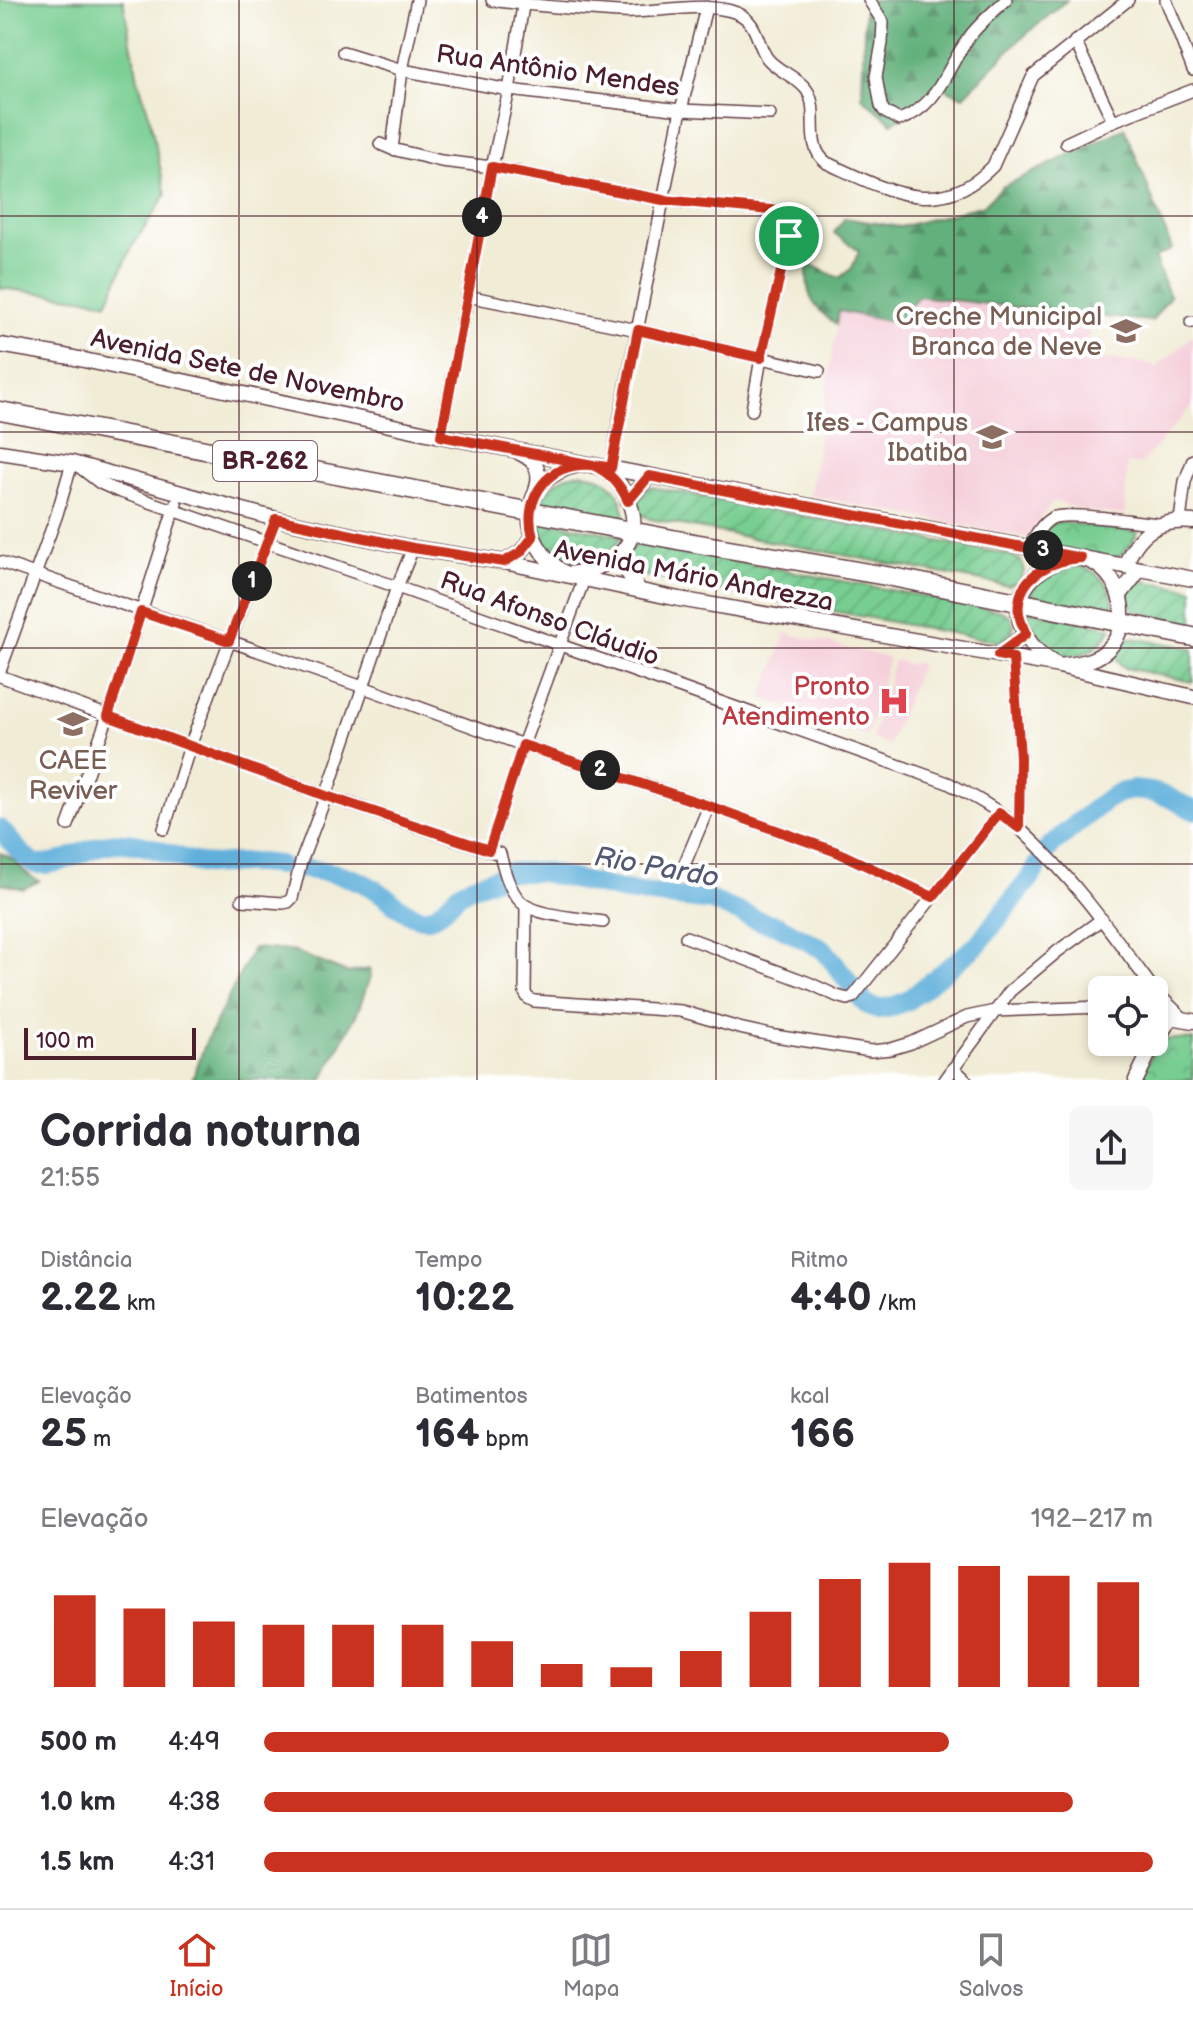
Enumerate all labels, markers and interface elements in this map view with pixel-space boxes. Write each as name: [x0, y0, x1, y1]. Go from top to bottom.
street label: Rua Antônio Mendes: [434, 39, 682, 104]
pin: 4: [462, 197, 502, 237]
pin: [755, 202, 823, 270]
text: 4: [476, 203, 488, 230]
icon: arrive: [767, 214, 811, 258]
place label: Creche Municipal Branca de Neve: [895, 302, 1102, 363]
school or university icon: Creche Municipal Branca de Neve: [1109, 314, 1143, 348]
street label: Avenida Sete de Novembro: [88, 323, 407, 420]
place label: Ifes - Campus Ibatiba: [806, 408, 968, 469]
school or university icon: Ifes - Campus Ibatiba: [975, 420, 1009, 454]
road number: BR-262: [213, 441, 317, 481]
pin: 3: [1023, 530, 1063, 570]
street label: Avenida Mário Andrezza: [552, 534, 836, 619]
text: 3: [1037, 536, 1049, 563]
pin: 1: [232, 561, 272, 601]
street label: Rua Afonso Cláudio: [436, 565, 663, 673]
text: 1: [247, 567, 257, 594]
place label: Pronto Atendimento: [722, 672, 870, 733]
hospital icon: Pronto Atendimento: [877, 684, 911, 718]
school or university icon: CAEE Reviver: [56, 707, 90, 741]
place label: CAEE Reviver: [29, 746, 118, 807]
pin: 2: [580, 750, 620, 790]
text: 2: [593, 756, 607, 783]
water label: Rio Pardo: [592, 840, 722, 895]
map controls: [1088, 976, 1168, 1056]
button: locate: [1088, 976, 1168, 1056]
scale bar: [24, 1024, 196, 1060]
text: 100 m: [36, 1028, 95, 1055]
text: Corrida noturna: [40, 1106, 361, 1159]
button: share: [1069, 1106, 1153, 1190]
text: 21:55: [40, 1163, 100, 1194]
text: Distância: [40, 1247, 132, 1274]
text: Tempo: [415, 1247, 482, 1274]
text: Ritmo: [790, 1247, 848, 1274]
text: 2.22: [40, 1274, 121, 1322]
text: 10:22: [415, 1274, 514, 1322]
text: 4:40: [790, 1274, 872, 1322]
text: km: [121, 1290, 156, 1317]
text: /km: [872, 1290, 917, 1317]
text: Elevação: [40, 1383, 132, 1410]
text: Batimentos: [415, 1383, 528, 1410]
text: kcal: [790, 1383, 829, 1410]
text: 25: [40, 1410, 87, 1458]
text: 164: [415, 1410, 480, 1458]
text: 166: [790, 1410, 855, 1458]
text: m: [87, 1426, 111, 1453]
text: bpm: [480, 1426, 529, 1453]
text: Elevação: [40, 1504, 148, 1535]
text: 192–217 m: [1031, 1504, 1153, 1535]
text: 500 m: [40, 1727, 117, 1758]
text: 4:49: [168, 1727, 220, 1758]
text: 1.0 km: [40, 1787, 116, 1818]
text: 4:38: [168, 1787, 220, 1818]
text: 1.5 km: [40, 1847, 115, 1878]
text: 4:31: [168, 1847, 215, 1878]
tab: Início: [170, 1928, 223, 2003]
tab: Mapa: [563, 1928, 620, 2003]
tab: Salvos: [959, 1928, 1023, 2003]

